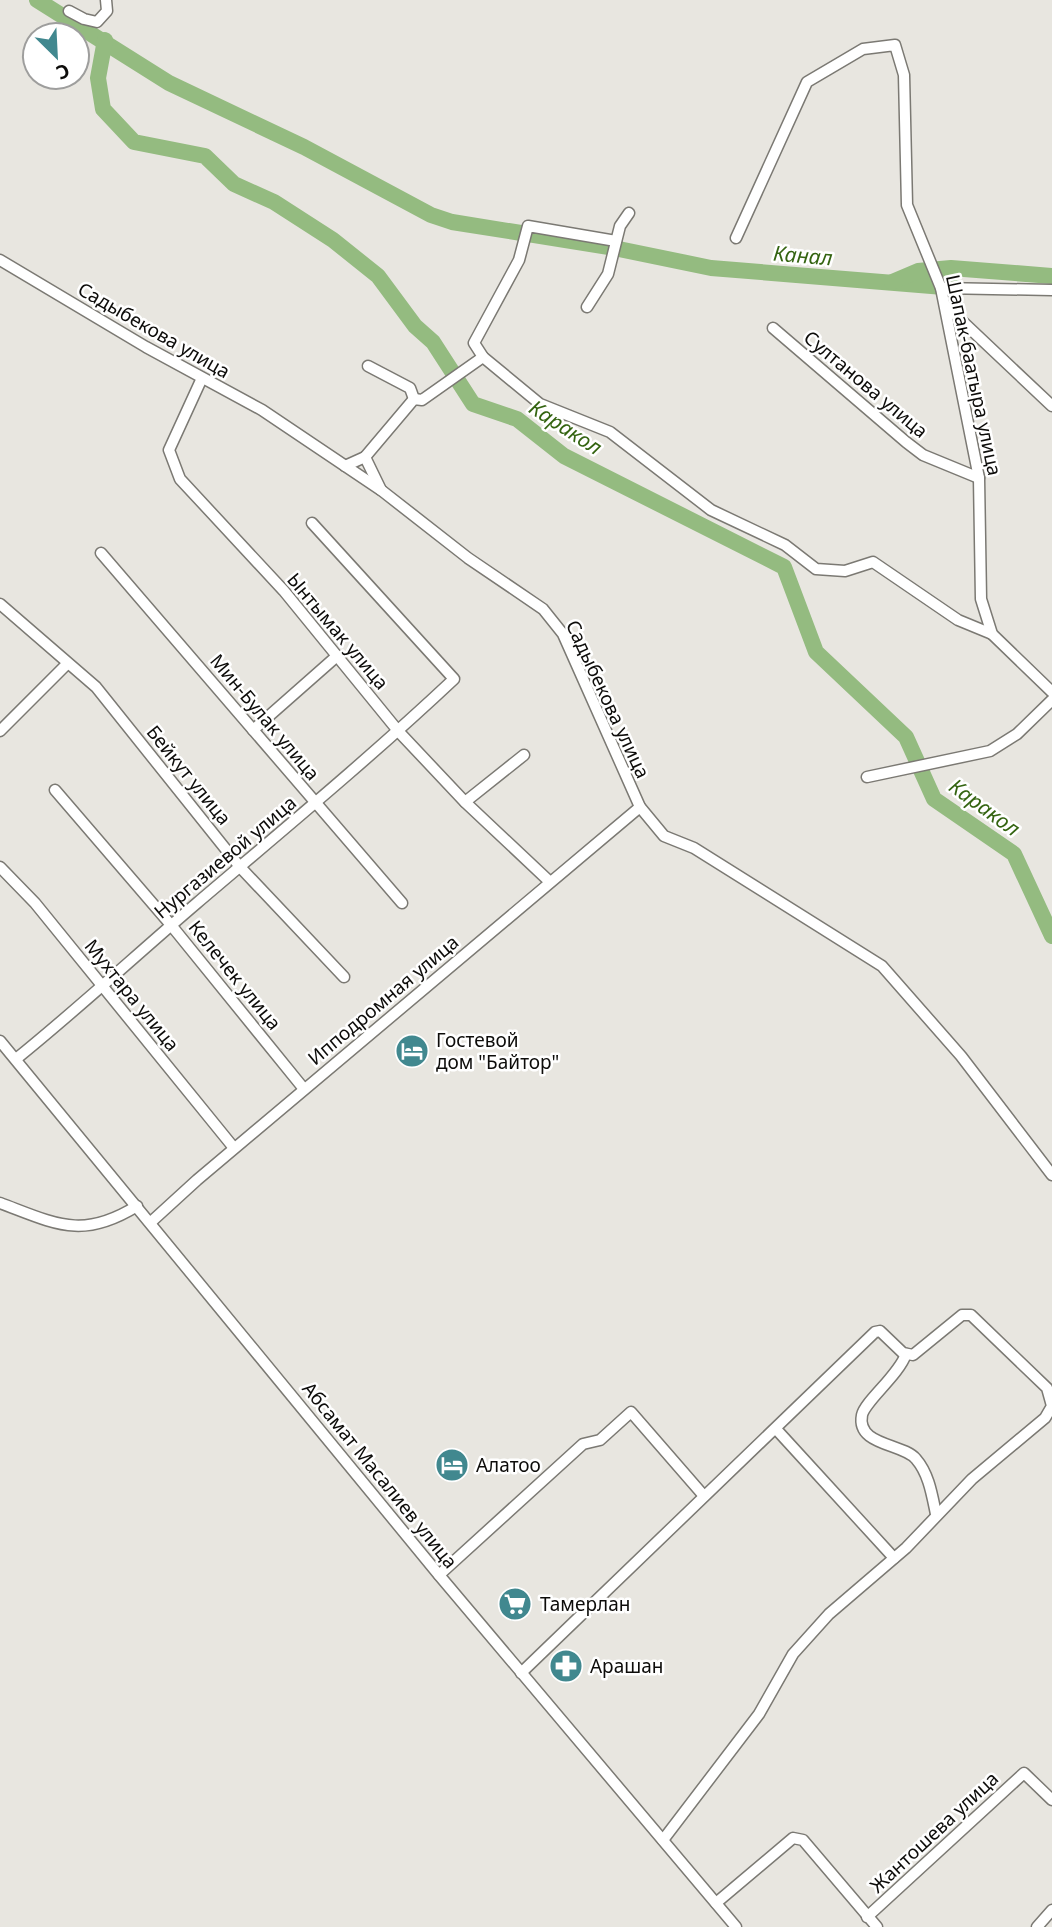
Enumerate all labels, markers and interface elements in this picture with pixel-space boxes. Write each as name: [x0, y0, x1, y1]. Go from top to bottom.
north arrow: [21, 21, 91, 91]
text: С: [52, 57, 74, 86]
water label: Канал: [772, 238, 834, 272]
street label: Шапак-баатыра улица: [940, 272, 1008, 478]
street label: Садыбекова улица: [73, 276, 235, 384]
street label: Султанова улица: [798, 324, 934, 444]
water label: Каракол: [524, 393, 608, 461]
street label: Ынтымак улица: [281, 567, 395, 695]
street label: Садыбекова улица: [560, 616, 656, 782]
street label: Мин-Булак улица: [204, 648, 326, 786]
street label: Бейкут улица: [141, 720, 237, 830]
water label: Каракол: [944, 772, 1026, 842]
street label: Нургазиевой улица: [148, 790, 302, 924]
street label: Келечек улица: [183, 915, 287, 1035]
street label: Ипподромная улица: [302, 929, 464, 1071]
street label: Мухтара улица: [79, 934, 185, 1056]
place label: Гостевой дом "Байтор": [436, 1027, 559, 1075]
hotel icon: Гостевой дом "Байтор": [393, 1032, 431, 1070]
street label: Абсамат Масалиев улица: [297, 1376, 463, 1574]
hotel icon: Алатоо: [433, 1446, 471, 1484]
place label: Алатоо: [476, 1452, 541, 1478]
supermarket icon: Тамерлан: [496, 1585, 534, 1623]
place label: Тамерлан: [540, 1591, 630, 1617]
pharmacy icon: Арашан: [547, 1647, 585, 1685]
place label: Арашан: [590, 1653, 663, 1679]
street label: Жантошева улица: [864, 1766, 1004, 1898]

